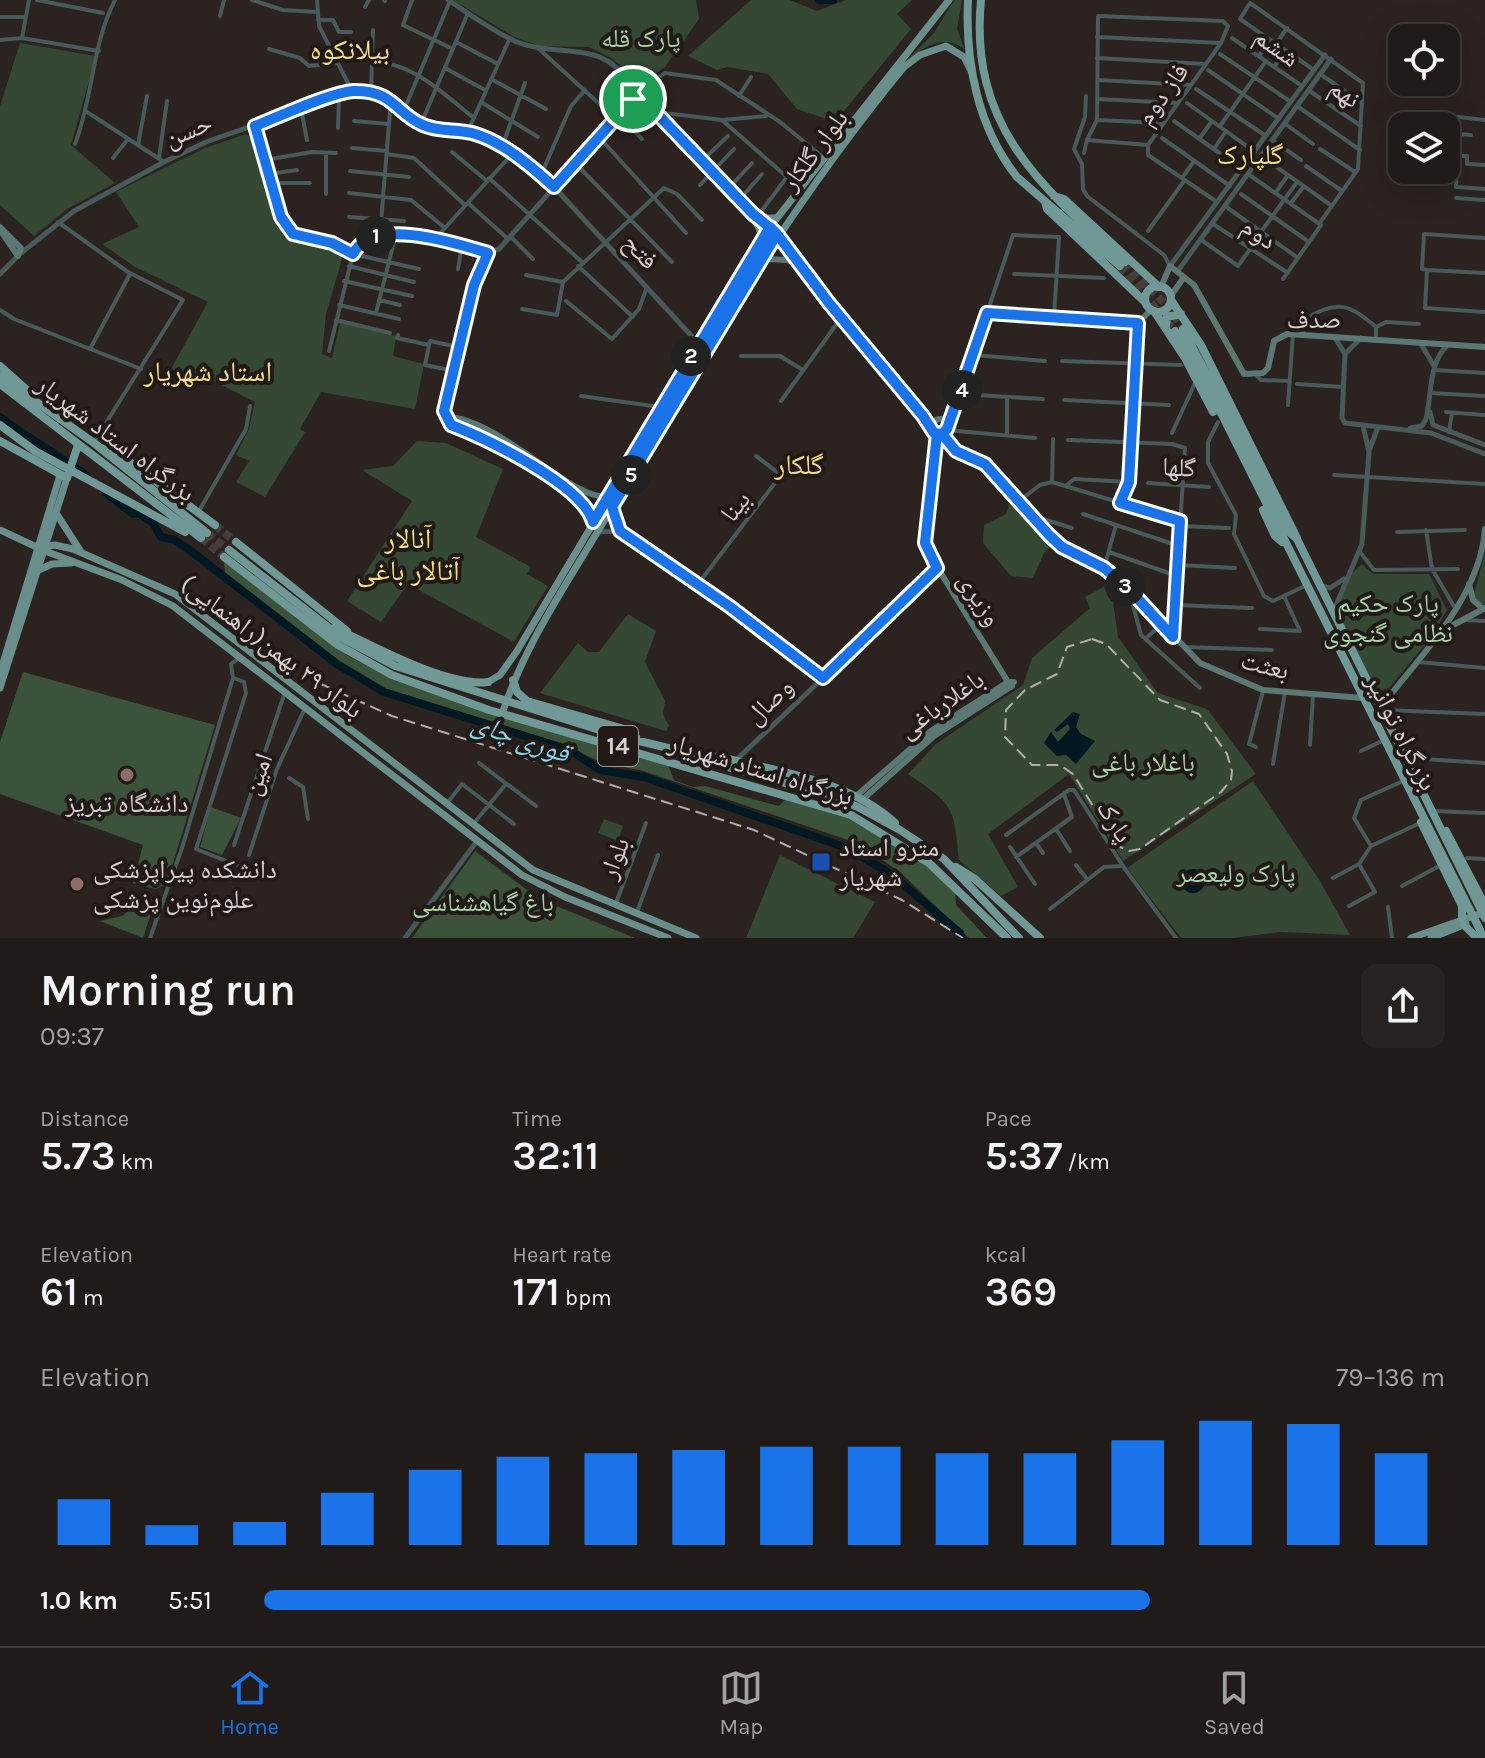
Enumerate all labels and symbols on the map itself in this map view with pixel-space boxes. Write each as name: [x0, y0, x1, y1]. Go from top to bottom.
street label: ششم: [1248, 21, 1305, 75]
park label: پارک قله: [601, 23, 681, 54]
district label: بیلانکوه: [310, 33, 390, 66]
street label: فاز دوم: [1129, 57, 1197, 133]
pin: [599, 65, 667, 133]
street label: نهم: [1323, 72, 1366, 116]
street label: بلوار گلکار: [773, 104, 855, 198]
street label: حسن: [160, 107, 217, 154]
district label: گلپارک: [1217, 138, 1284, 171]
street label: دوم: [1234, 211, 1282, 258]
pin: 1: [356, 216, 396, 256]
street label: فتح: [616, 227, 665, 276]
street label: صدف: [1286, 304, 1342, 335]
pin: 2: [671, 336, 711, 376]
district label: استاد شهریار: [143, 355, 272, 388]
street label: بزرگراه استاد شهریار: [29, 368, 201, 508]
pin: 4: [942, 370, 982, 410]
district label: گلکار: [773, 448, 824, 481]
street label: گلها: [1161, 451, 1197, 484]
pin: 5: [611, 455, 651, 495]
street label: بینا: [714, 485, 757, 528]
district label: آنالار آتالار باغی: [356, 522, 461, 588]
pin: 3: [1105, 566, 1145, 606]
street label: وزیری: [951, 567, 1008, 632]
street label: بلوار ٢٩ بهمن(راهنمایی): [174, 568, 369, 725]
park label: پارک حکیم نظامی گنجوی: [1323, 588, 1453, 649]
street label: بعثت: [1238, 645, 1292, 686]
street label: باغلارباغی: [892, 664, 990, 745]
street label: بزرگراه توانیر: [1359, 668, 1444, 796]
street label: وصال: [739, 671, 800, 731]
water label: قوری چای: [467, 705, 577, 772]
road number: 14: [598, 726, 638, 766]
street label: بزرگراه استاد شهریار: [664, 726, 857, 812]
park label: باغلار باغی: [1091, 747, 1195, 778]
street label: امین: [236, 749, 279, 799]
marker: دانشگاه تبریز: [118, 766, 136, 784]
place label: دانشگاه تبریز: [64, 788, 189, 819]
street label: پارک: [1090, 794, 1139, 848]
place label: مترو استاد شهریار: [838, 832, 939, 893]
street label: بلوار: [592, 833, 636, 884]
marker: مترو استاد شهریار: [810, 851, 832, 873]
place label: دانشکده پیراپزشکی علوم‌نوین پزشکی: [93, 854, 277, 917]
park label: پارک ولیعصر: [1175, 858, 1296, 889]
marker: دانشکده پیراپزشکی علوم‌نوین پزشکی: [68, 875, 86, 893]
park label: باغ گیاهشناسی: [412, 887, 554, 918]

